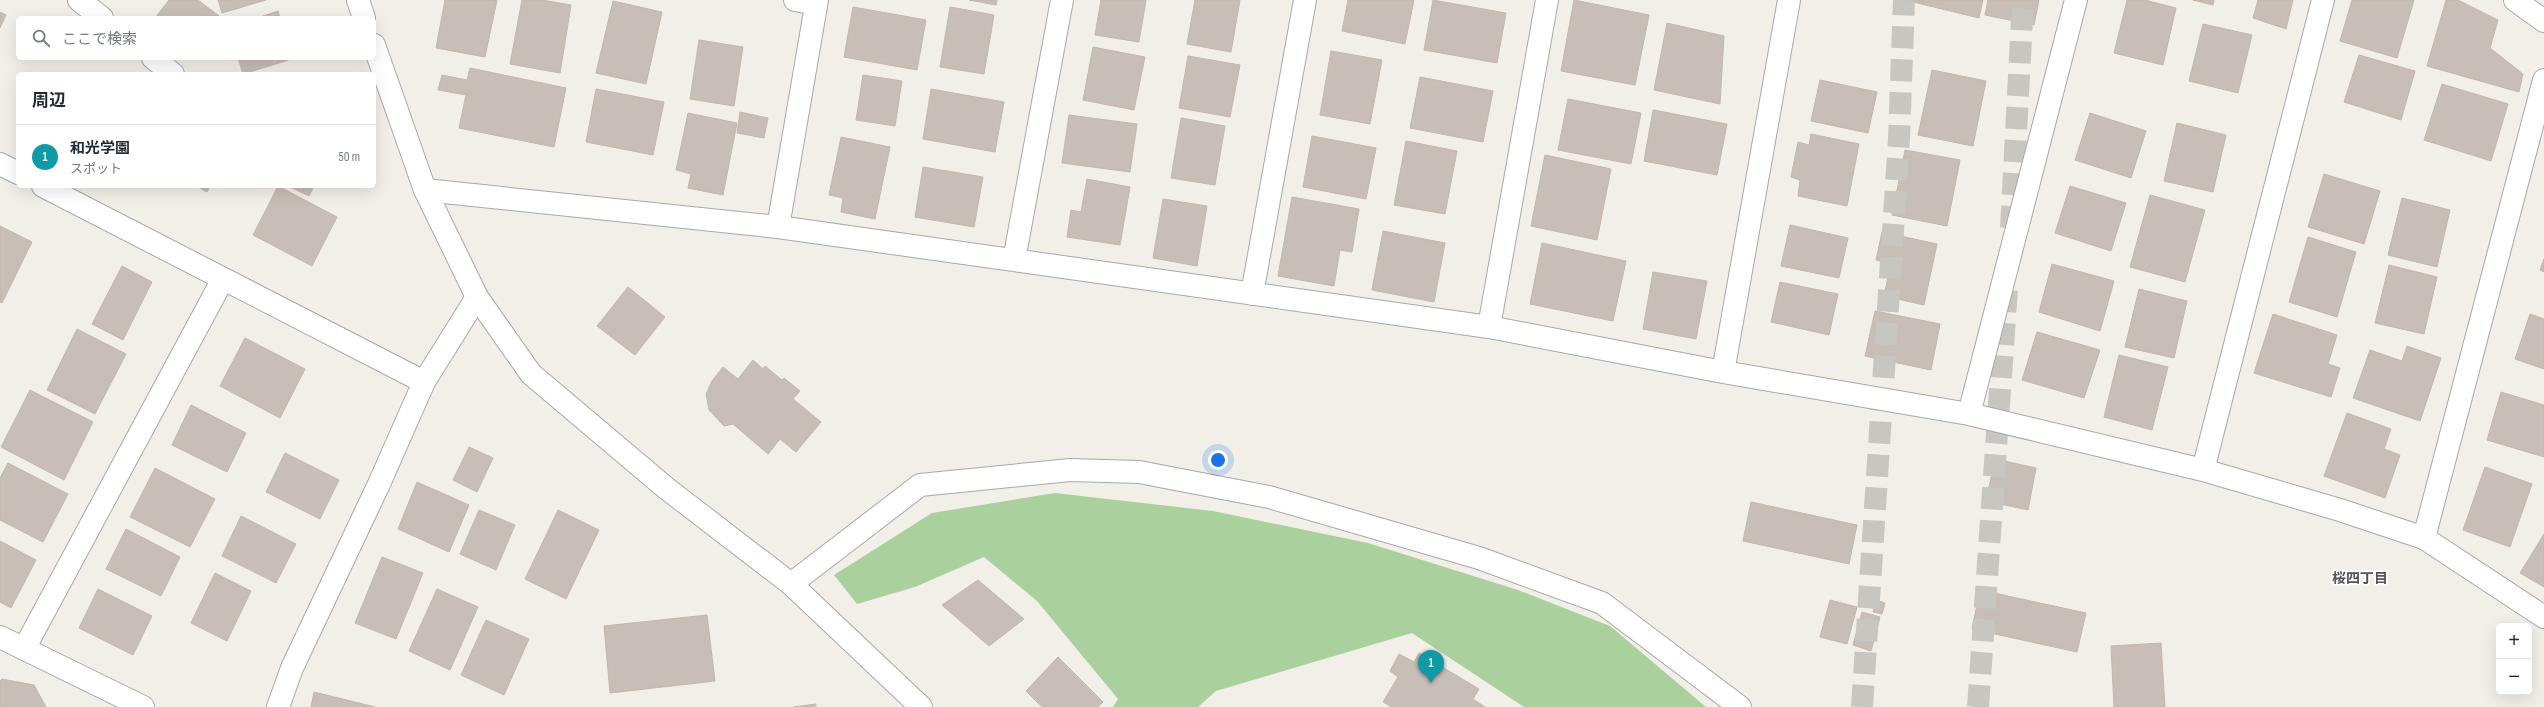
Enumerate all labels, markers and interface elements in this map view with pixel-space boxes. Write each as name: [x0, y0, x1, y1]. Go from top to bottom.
search box: [16, 16, 376, 60]
icon: search: [30, 27, 52, 49]
text: ここで検索: [62, 30, 137, 49]
text: 周辺: [32, 91, 66, 111]
text: 和光学園: [70, 139, 130, 158]
text: 1: [42, 149, 48, 165]
text: 50 m: [339, 149, 360, 165]
text: スポット: [70, 161, 122, 177]
your location: [1208, 450, 1228, 470]
district label: 桜四丁目: [2332, 570, 2388, 587]
map controls: [2496, 623, 2532, 695]
button: +: [2496, 623, 2532, 659]
pin: 1: [1418, 650, 1444, 683]
button: −: [2496, 659, 2532, 695]

